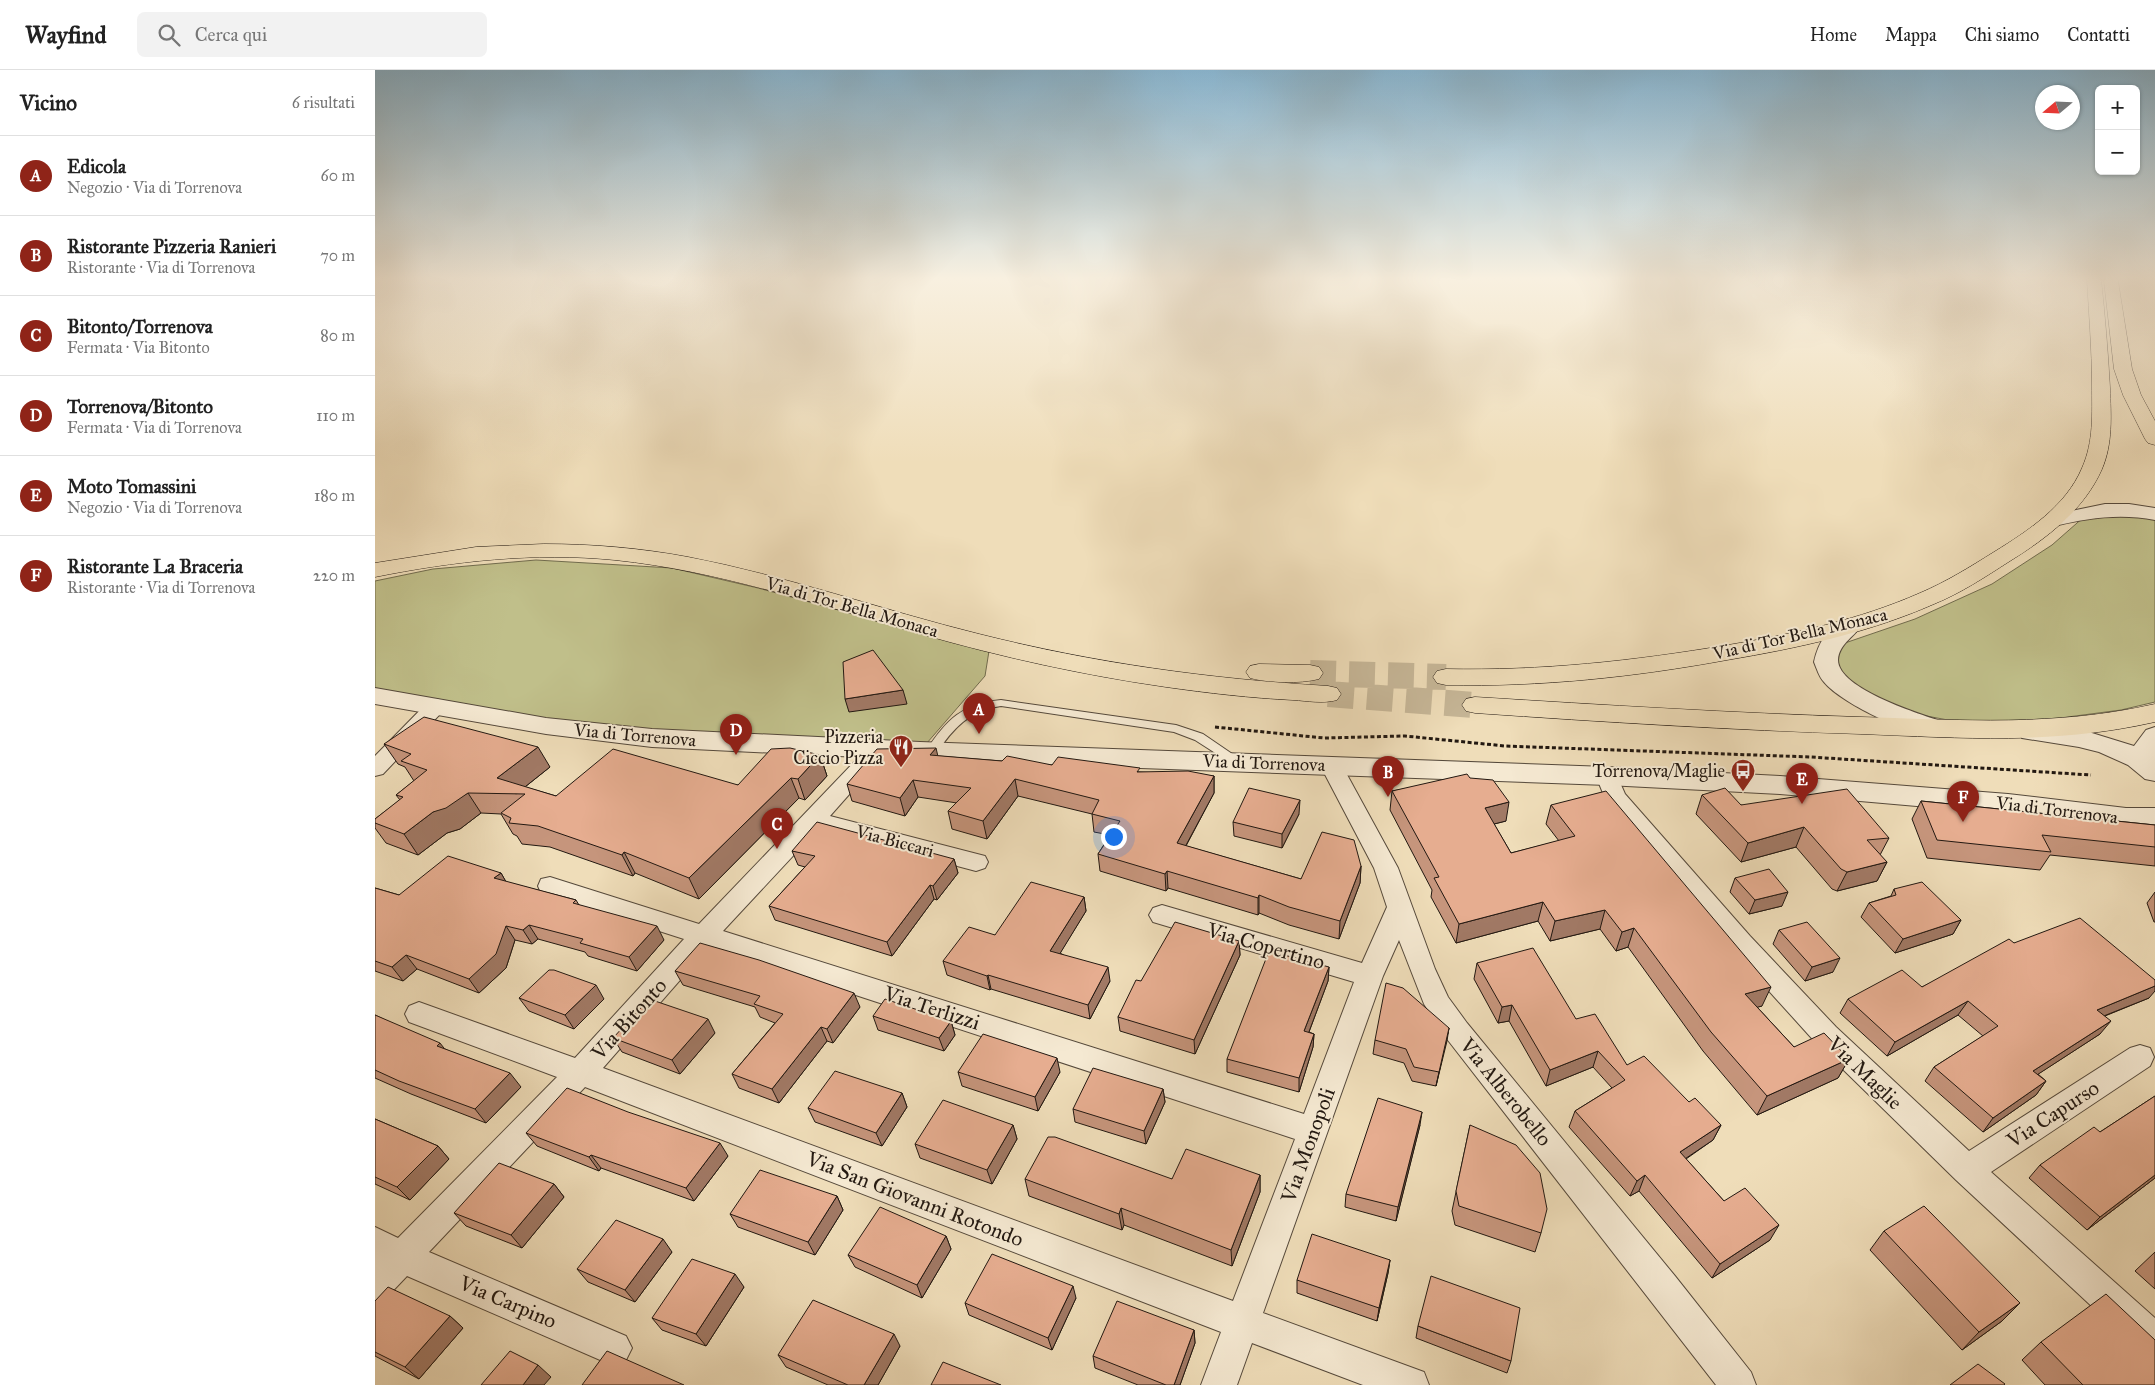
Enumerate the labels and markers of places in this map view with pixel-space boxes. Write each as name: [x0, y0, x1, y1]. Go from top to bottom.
pin: A: [963, 693, 995, 734]
pin: D: [720, 714, 752, 755]
place label: Pizzeria Ciccio Pizza: [793, 726, 883, 769]
restaurant icon: Pizzeria Ciccio Pizza: [888, 734, 914, 768]
pin: B: [1372, 756, 1404, 797]
bus stop icon: Torrenova/Maglie: [1730, 758, 1756, 792]
place label: Torrenova/Maglie: [1593, 760, 1725, 783]
pin: E: [1786, 763, 1818, 804]
pin: F: [1947, 781, 1979, 822]
pin: C: [761, 808, 793, 849]

